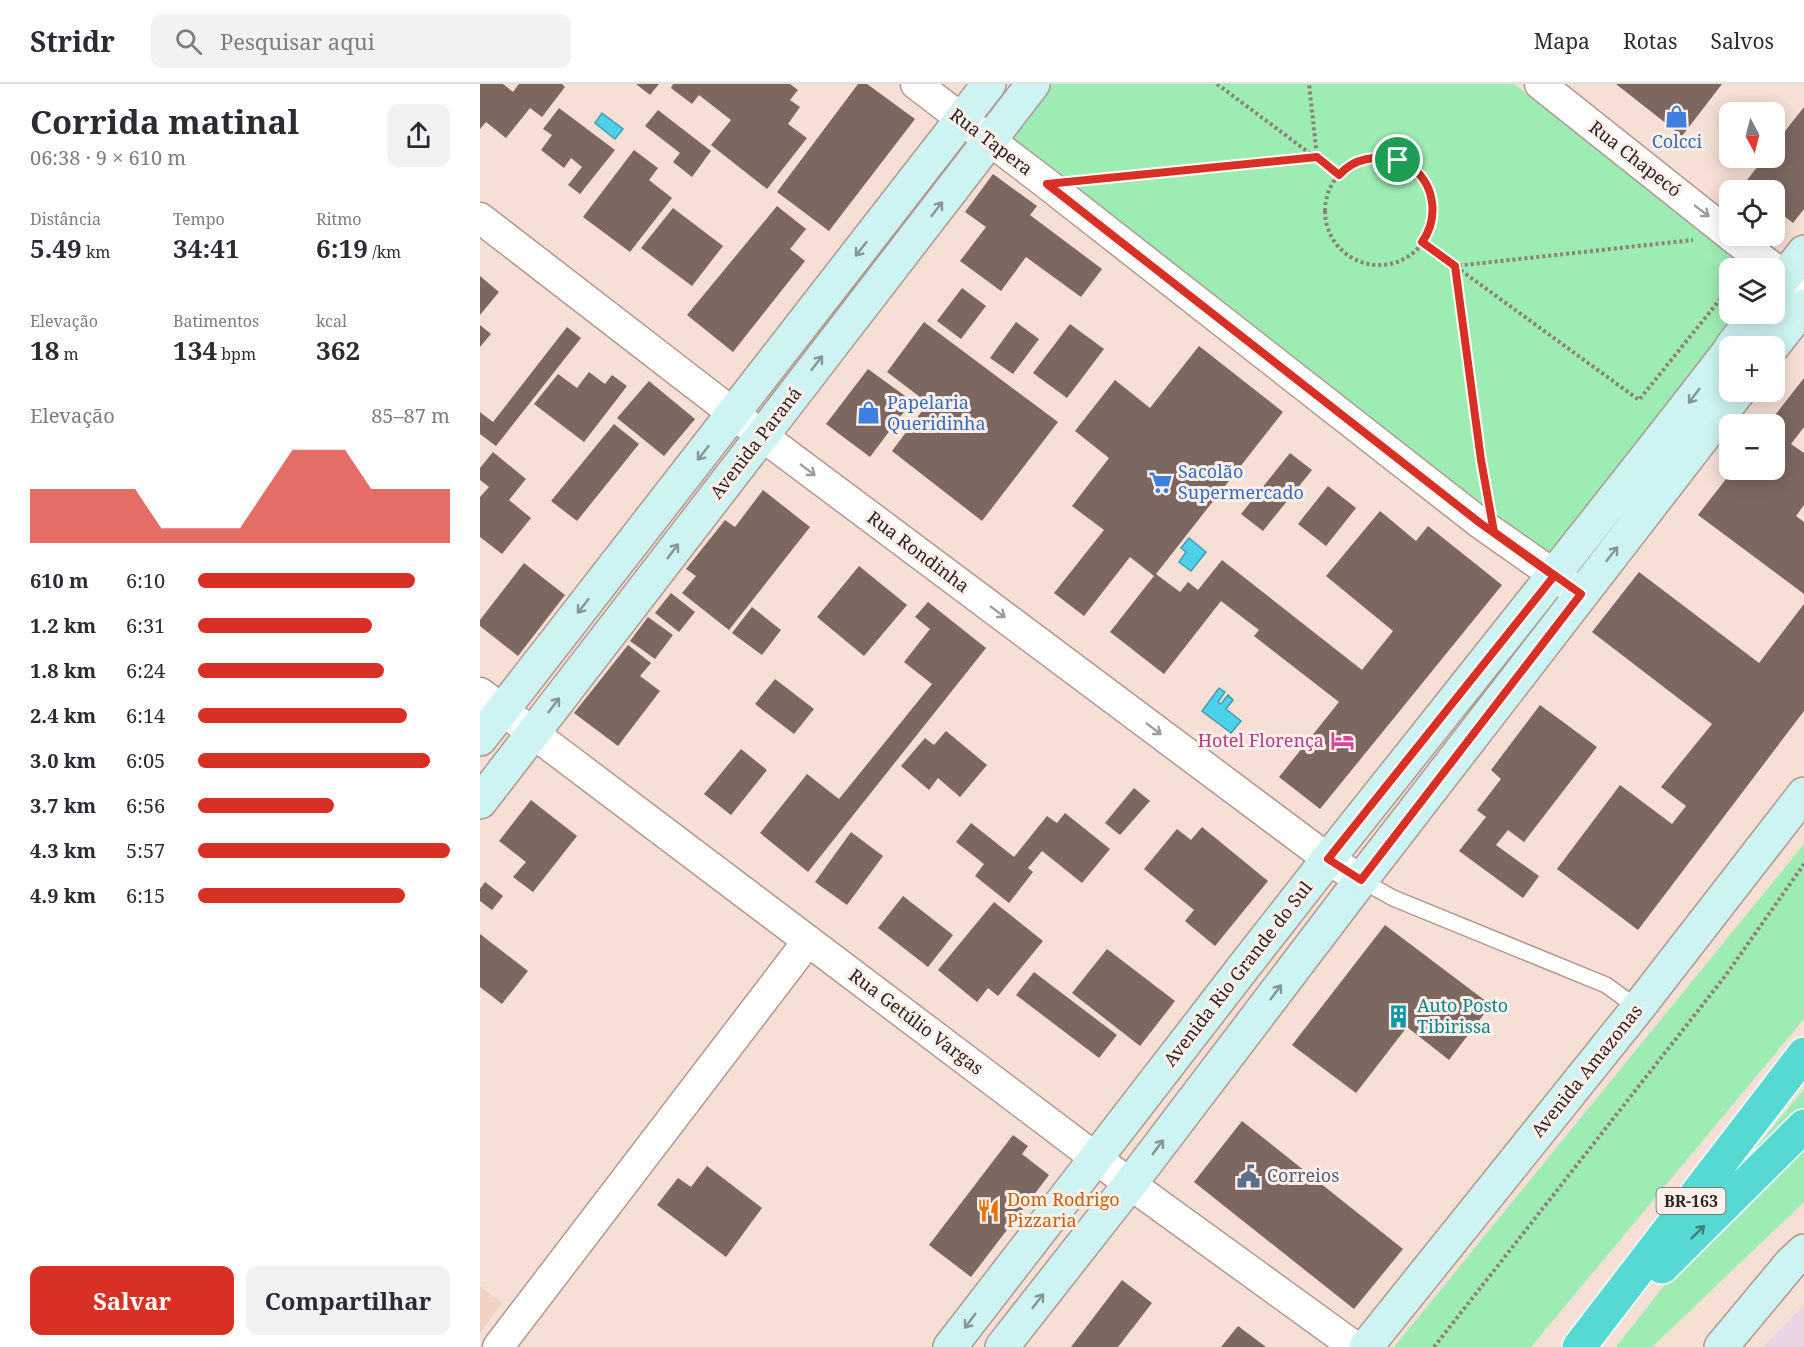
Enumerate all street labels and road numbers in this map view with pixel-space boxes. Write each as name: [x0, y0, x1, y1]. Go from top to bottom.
street label: Rua Tapera: [945, 102, 1038, 180]
street label: Rua Chapecó: [1585, 115, 1687, 202]
street label: Avenida Paraná: [704, 381, 807, 503]
street label: Rua Rondinha: [863, 505, 974, 597]
street label: Avenida Rio Grande do Sul: [1157, 876, 1317, 1071]
street label: Rua Getúlio Vargas: [845, 963, 989, 1080]
street label: Avenida Amazonas: [1525, 999, 1647, 1142]
road number: BR-163: [1656, 1188, 1726, 1214]

